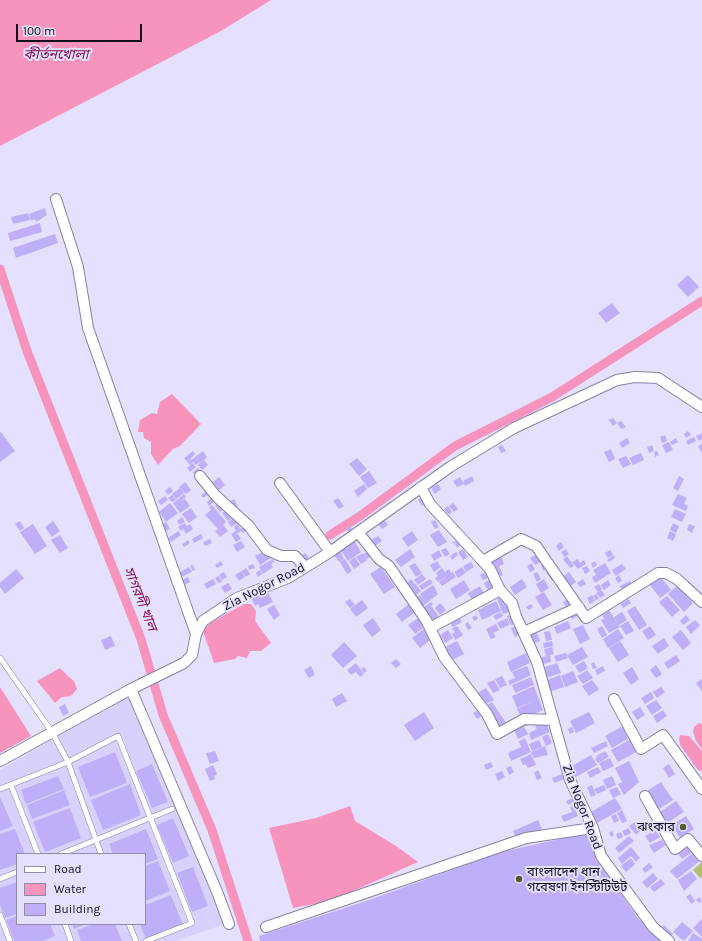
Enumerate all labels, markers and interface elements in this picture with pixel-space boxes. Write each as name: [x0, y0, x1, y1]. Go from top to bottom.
scale bar: [18, 16, 144, 42]
text: 100 m: [23, 24, 55, 38]
water label: কীর্তনখোলা: [24, 47, 88, 63]
street label: Zia Nogor Road: [220, 560, 308, 614]
water label: সাগরদী খাল: [120, 565, 160, 633]
street label: Zia Nogor Road: [559, 762, 605, 852]
place label: ঝংকার: [637, 819, 675, 835]
marker: ঝংকার: [678, 822, 688, 832]
legend: [16, 853, 146, 925]
text: Road: [54, 862, 82, 876]
place label: বাংলাদেশ ধান গবেষণা ইনস্টিটিউট: [527, 864, 627, 895]
marker: বাংলাদেশ ধান গবেষণা ইনস্টিটিউট: [514, 874, 524, 884]
text: Water: [54, 882, 86, 896]
text: Building: [54, 902, 100, 916]

